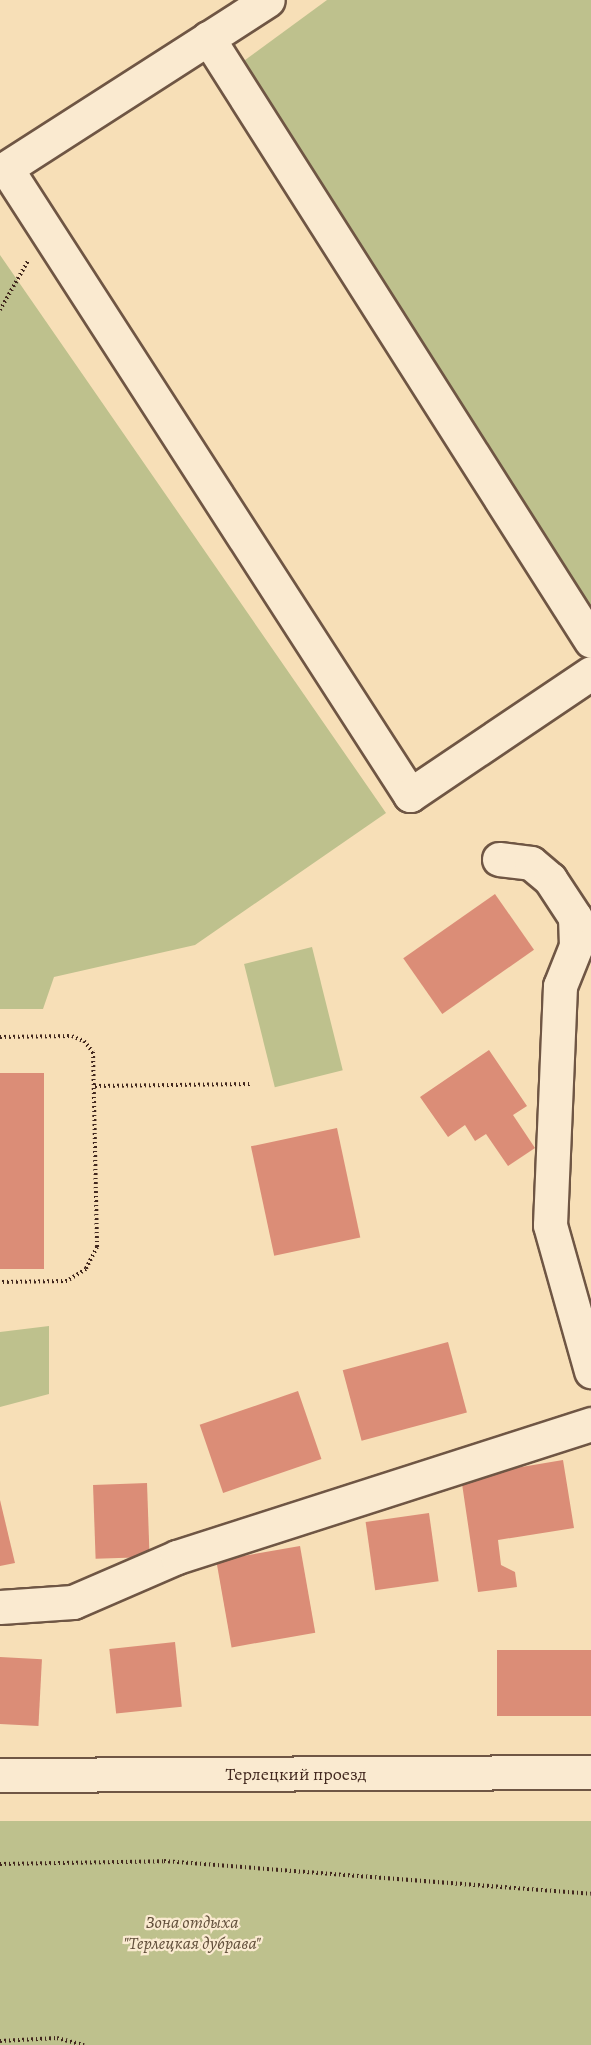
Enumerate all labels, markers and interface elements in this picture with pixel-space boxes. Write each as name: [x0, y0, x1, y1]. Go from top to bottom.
street label: Терлецкий проезд: [225, 1763, 367, 1785]
park label: Зона отдыха "Терлецкая дубрава": [123, 1912, 261, 1954]

